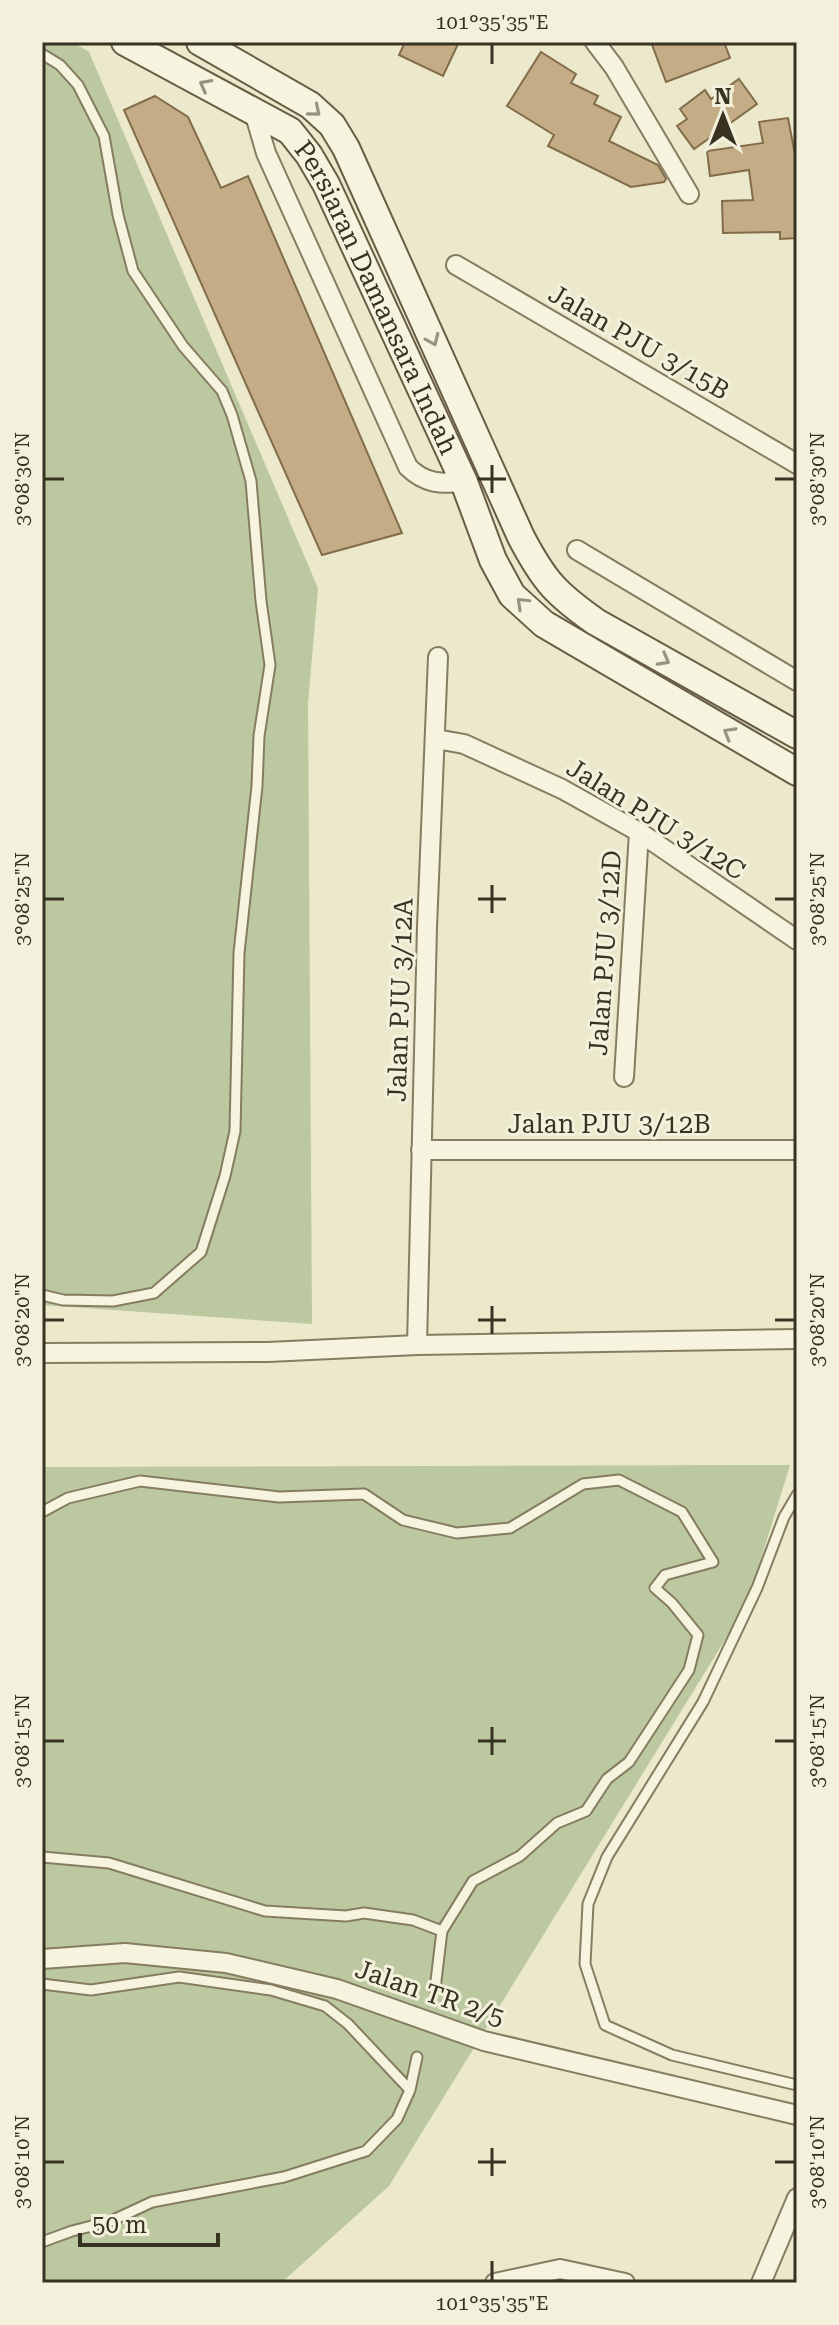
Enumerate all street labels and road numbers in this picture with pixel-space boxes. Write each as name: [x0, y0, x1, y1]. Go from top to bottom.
street label: Persiaran Damansara Indah: [288, 135, 464, 459]
street label: Jalan PJU 3/15B: [544, 278, 734, 406]
street label: Jalan PJU 3/12C: [561, 752, 751, 886]
street label: Jalan PJU 3/12D: [583, 849, 627, 1057]
street label: Jalan PJU 3/12A: [381, 898, 419, 1102]
street label: Jalan PJU 3/12B: [507, 1109, 711, 1139]
street label: Jalan TR 2/5: [352, 1953, 508, 2033]

